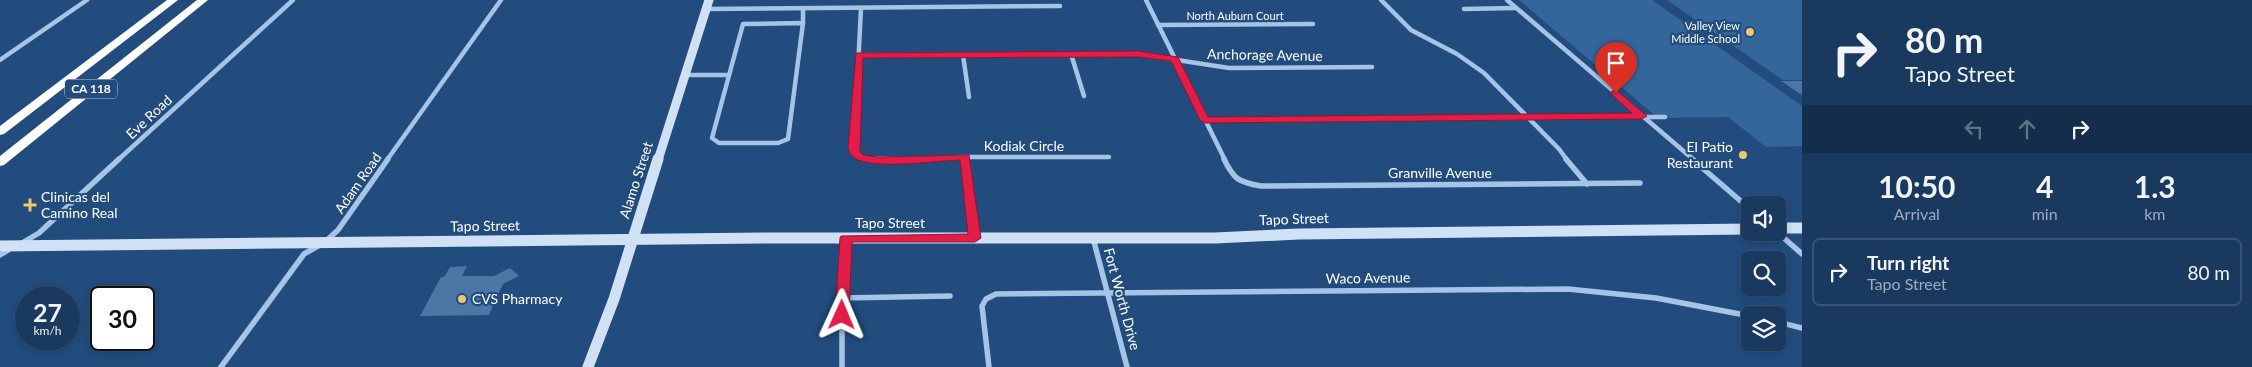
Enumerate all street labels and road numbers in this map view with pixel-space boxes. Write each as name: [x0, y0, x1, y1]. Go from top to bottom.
street label: North Auburn Court: [1186, 9, 1284, 22]
street label: Anchorage Avenue: [1207, 45, 1323, 64]
road number: CA 118: [65, 80, 117, 98]
street label: Eve Road: [122, 91, 175, 142]
street label: Kodiak Circle: [984, 137, 1064, 154]
street label: Alamo Street: [615, 139, 656, 220]
street label: Adam Road: [330, 149, 385, 216]
street label: Granville Avenue: [1388, 164, 1492, 181]
street label: Tapo Street: [1259, 209, 1329, 228]
street label: Tapo Street: [855, 214, 925, 231]
street label: Tapo Street: [450, 216, 520, 235]
street label: Fort Worth Drive: [1101, 246, 1144, 352]
street label: Waco Avenue: [1326, 268, 1410, 287]

